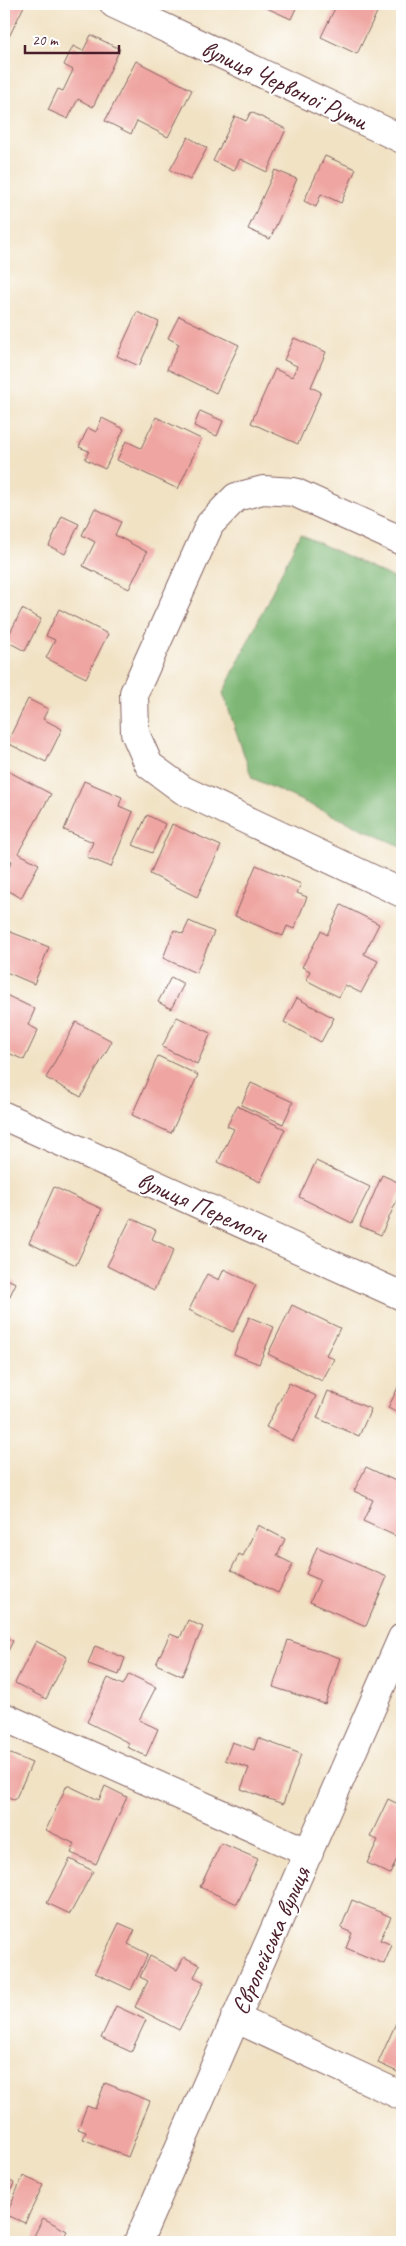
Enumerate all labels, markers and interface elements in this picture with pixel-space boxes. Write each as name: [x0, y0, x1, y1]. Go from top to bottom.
scale bar: [25, 22, 119, 54]
text: 20 m: [32, 31, 59, 50]
street label: вулиця Червоної Рути: [196, 32, 375, 138]
street label: вулиця Перемоги: [133, 1164, 274, 1251]
street label: Європейська вулиця: [224, 1861, 318, 2019]

